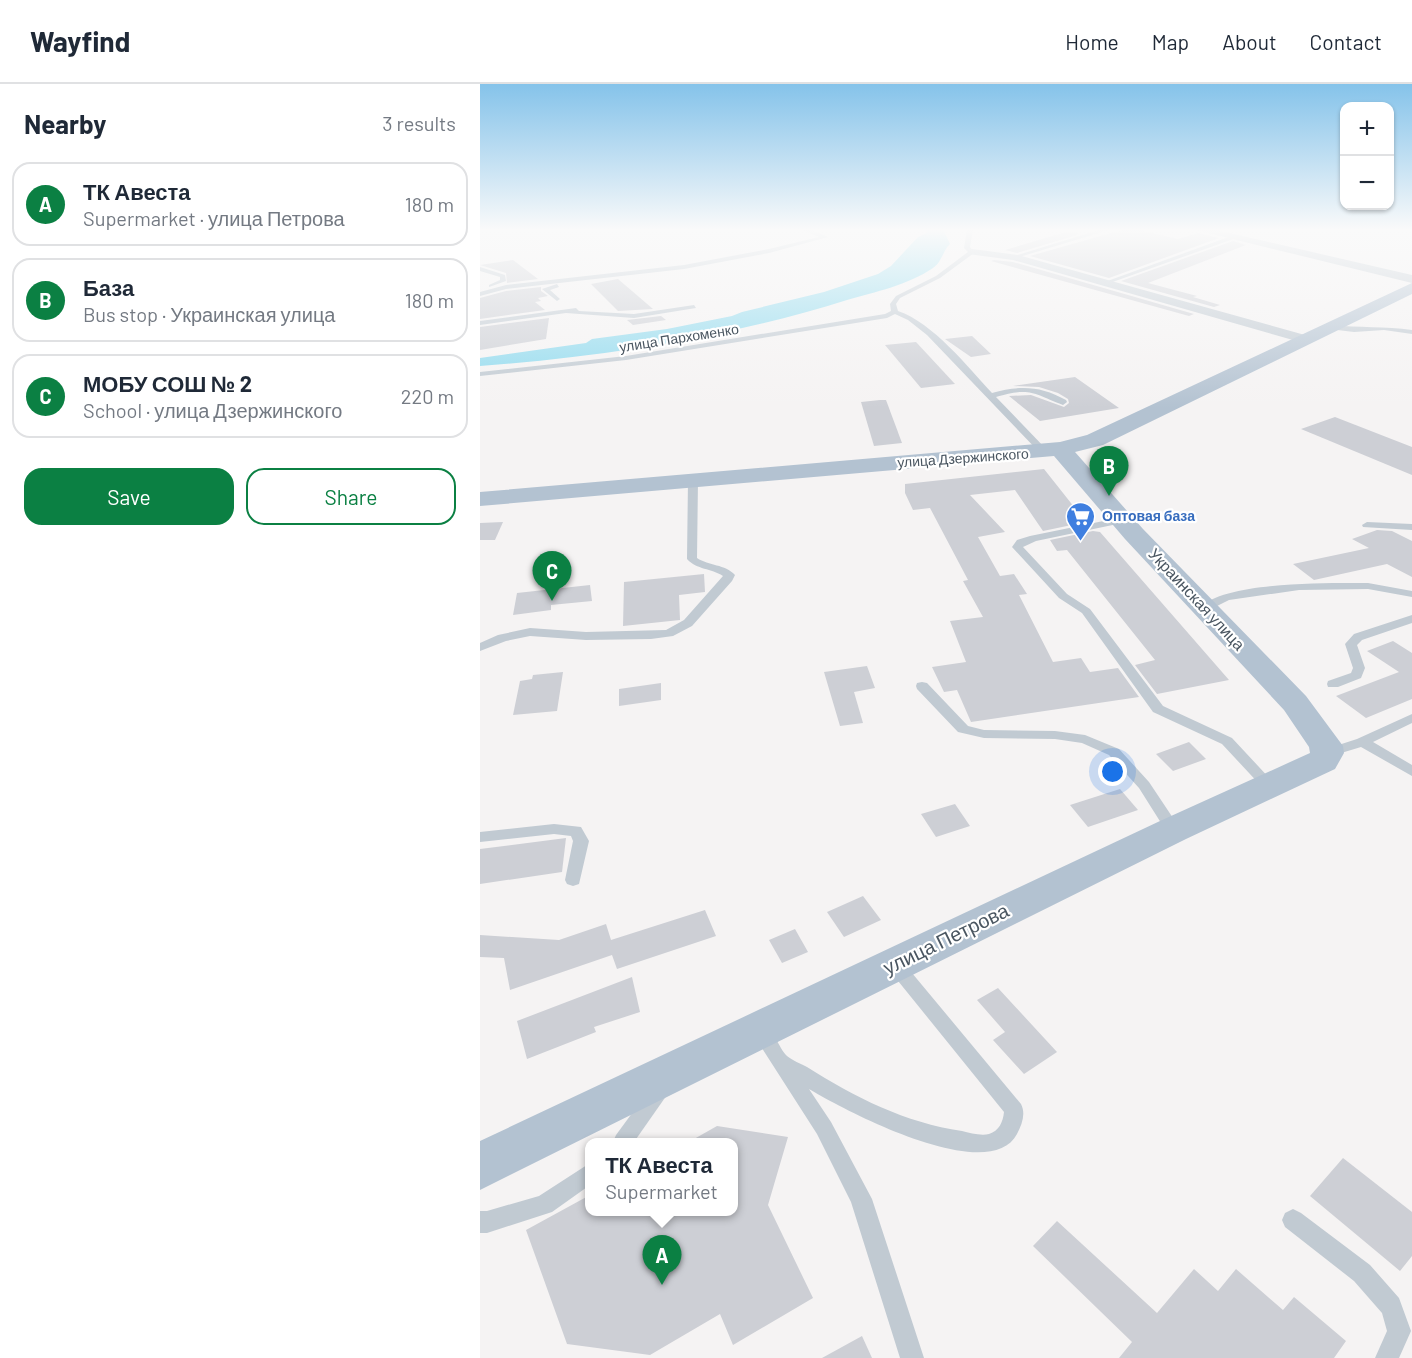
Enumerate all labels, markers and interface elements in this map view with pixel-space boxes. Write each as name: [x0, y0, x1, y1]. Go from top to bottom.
text: Wayfind: [30, 24, 130, 58]
text: Home: [1065, 29, 1119, 54]
text: Map: [1152, 29, 1189, 54]
text: About: [1222, 29, 1277, 54]
text: Contact: [1310, 29, 1382, 54]
map controls: [1340, 102, 1394, 210]
button: +: [1340, 102, 1394, 156]
text: Nearby: [24, 108, 106, 139]
text: 3 results: [382, 111, 456, 135]
button: −: [1340, 156, 1394, 210]
text: ТК Авеста: [83, 178, 191, 204]
text: A: [39, 192, 52, 216]
text: 180 m: [405, 192, 454, 216]
text: Supermarket · улица Петрова: [83, 206, 345, 230]
text: База: [83, 274, 134, 300]
text: B: [39, 288, 52, 312]
text: 180 m: [405, 288, 454, 312]
text: Bus stop · Украинская улица: [83, 302, 335, 326]
street label: улица Пархоменко: [618, 320, 740, 355]
text: МОБУ СОШ № 2: [83, 370, 252, 396]
text: C: [39, 384, 52, 408]
text: 220 m: [401, 384, 454, 408]
text: School · улица Дзержинского: [83, 398, 342, 422]
street label: улица Дзержинского: [897, 444, 1029, 471]
pin: B: [1090, 446, 1128, 496]
button: Save: [24, 468, 234, 525]
button: Share: [246, 468, 456, 525]
supermarket icon: Оптовая база: [1065, 500, 1097, 542]
place label: Оптовая база: [1102, 507, 1195, 524]
street label: Украинская улица: [1145, 544, 1249, 654]
pin: C: [532, 552, 572, 601]
your location: [1098, 757, 1127, 786]
street label: улица Петрова: [879, 897, 1013, 979]
popup: [585, 1138, 738, 1216]
text: ТК Авеста: [605, 1151, 713, 1177]
text: Supermarket: [605, 1179, 718, 1203]
pin: A: [642, 1236, 681, 1285]

